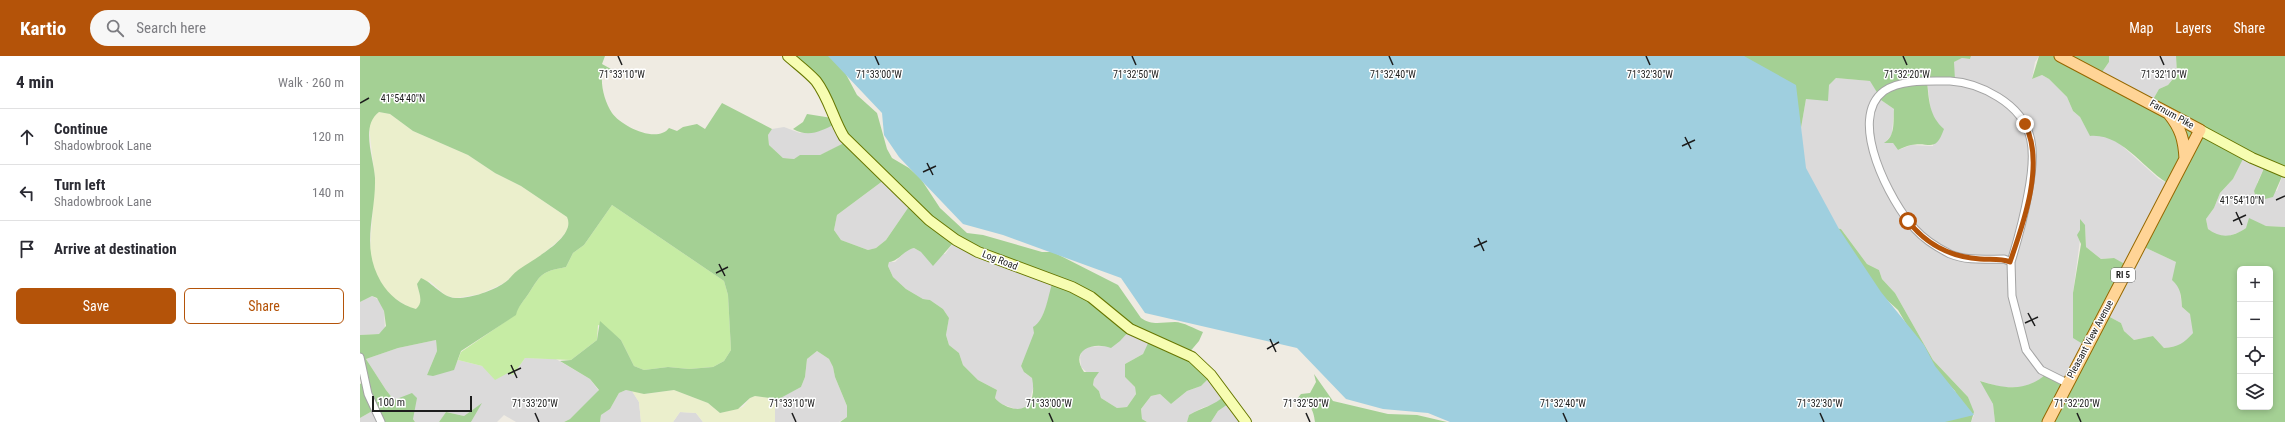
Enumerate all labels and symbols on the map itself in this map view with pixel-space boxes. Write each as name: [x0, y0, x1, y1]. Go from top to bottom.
text: 71°33'10"W: [599, 69, 645, 80]
text: 71°33'00"W: [856, 69, 902, 80]
text: 71°32'50"W: [1113, 69, 1159, 80]
text: 71°32'40"W: [1370, 69, 1416, 80]
text: 71°32'30"W: [1627, 69, 1673, 80]
text: 71°32'20"W: [1884, 69, 1930, 80]
text: 71°32'10"W: [2141, 69, 2187, 80]
text: 41°54'40"N: [381, 93, 425, 104]
street label: Farnum Pike: [2148, 97, 2196, 131]
route end: [2016, 115, 2034, 133]
text: 41°54'10"N: [2220, 195, 2264, 206]
route start: [1899, 212, 1917, 230]
street label: Log Road: [981, 248, 1019, 272]
road number: RI 5: [2111, 268, 2135, 282]
street label: Pleasant View Avenue: [2065, 298, 2115, 380]
scale bar: [372, 394, 472, 413]
text: 71°33'20"W: [512, 398, 558, 409]
text: 71°33'10"W: [769, 398, 815, 409]
text: 71°33'00"W: [1026, 398, 1072, 409]
text: 71°32'50"W: [1283, 398, 1329, 409]
text: 71°32'40"W: [1540, 398, 1586, 409]
text: 71°32'30"W: [1797, 398, 1843, 409]
text: 71°32'20"W: [2054, 398, 2100, 409]

